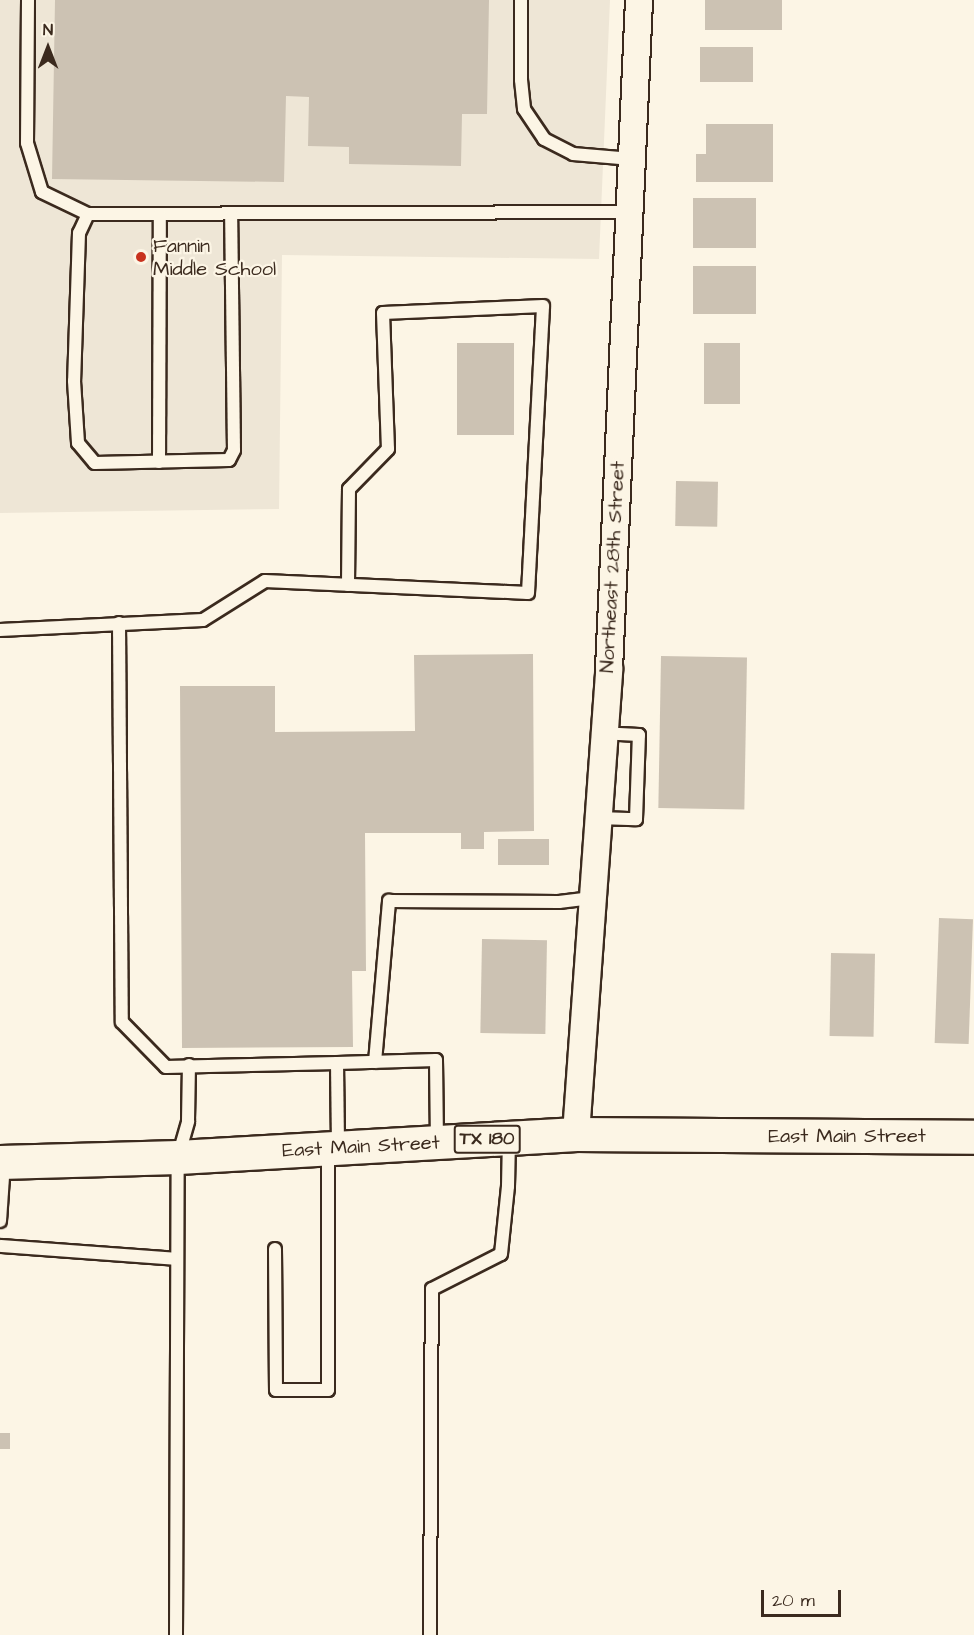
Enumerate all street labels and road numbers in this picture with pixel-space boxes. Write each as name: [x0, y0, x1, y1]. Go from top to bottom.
street label: Northeast 28th Street: [595, 460, 631, 674]
road number: TX 180: [452, 1124, 522, 1154]
street label: East Main Street: [768, 1124, 926, 1148]
street label: East Main Street: [282, 1131, 440, 1163]

